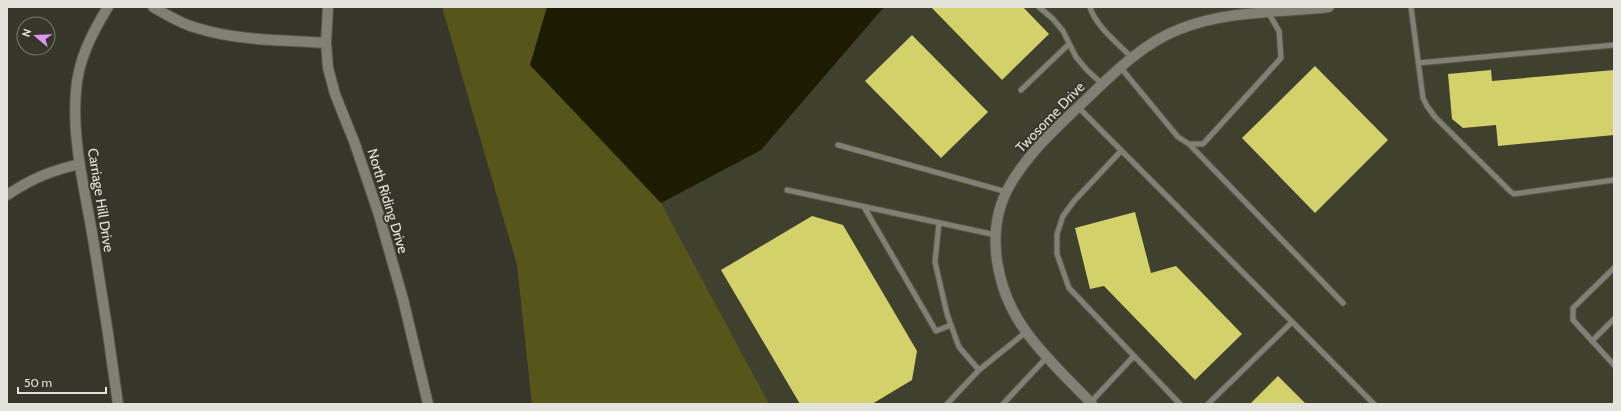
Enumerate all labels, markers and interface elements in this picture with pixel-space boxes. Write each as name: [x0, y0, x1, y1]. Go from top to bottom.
north arrow: [16, 16, 56, 56]
text: N: [19, 27, 34, 39]
street label: Twosome Drive: [1012, 78, 1088, 156]
street label: North Riding Drive: [364, 146, 412, 256]
street label: Carriage Hill Drive: [84, 147, 118, 253]
scale bar: [18, 369, 106, 395]
text: 50 m: [24, 375, 52, 390]

